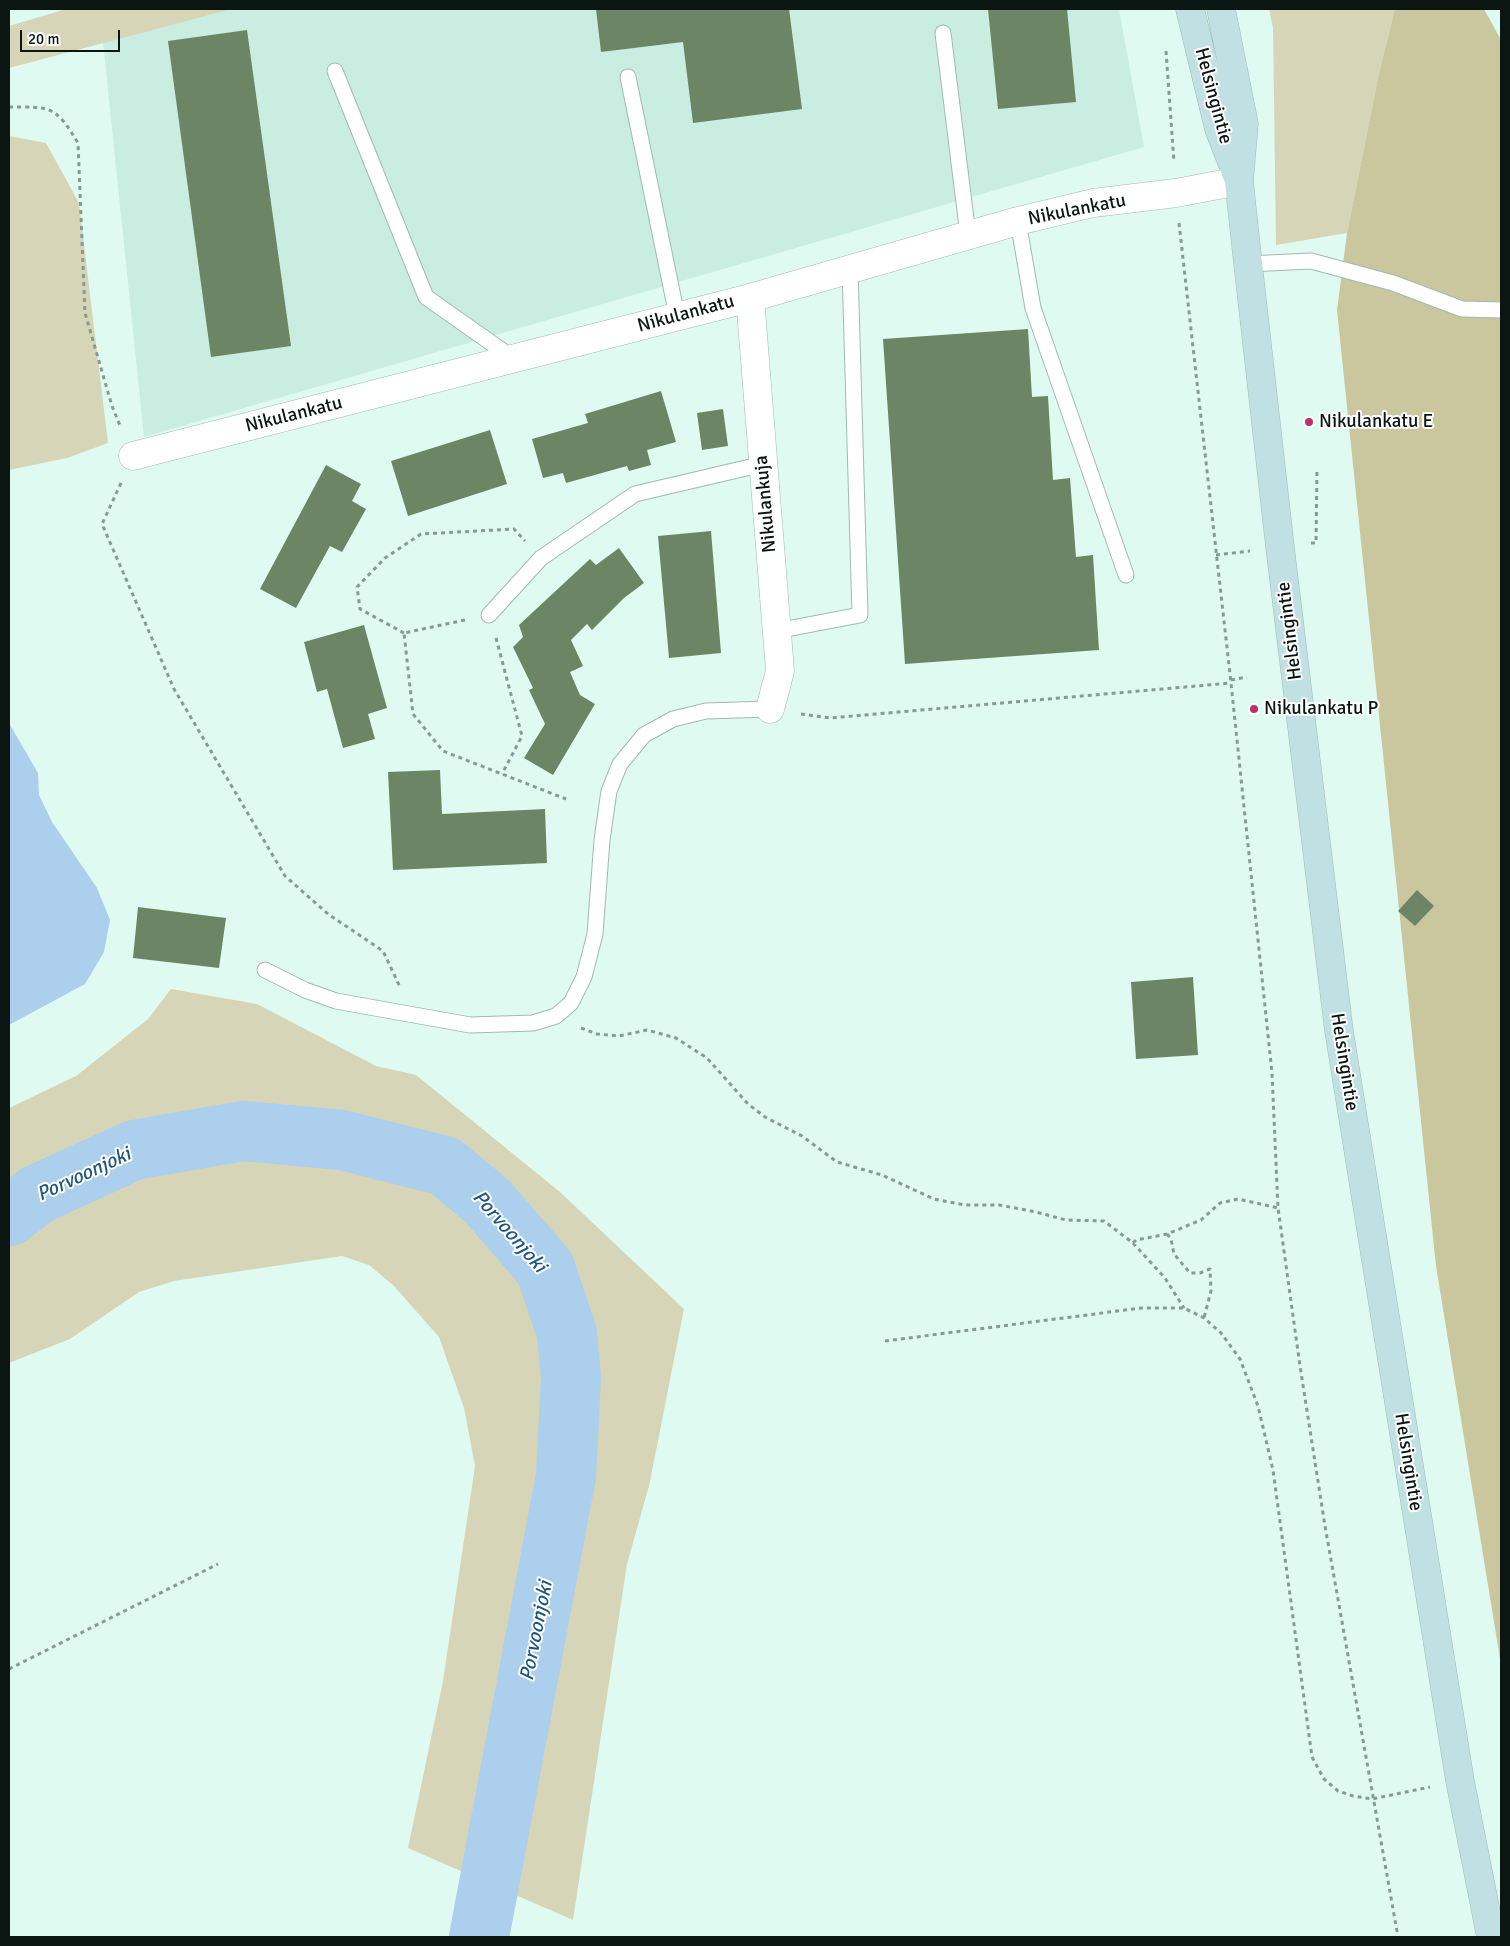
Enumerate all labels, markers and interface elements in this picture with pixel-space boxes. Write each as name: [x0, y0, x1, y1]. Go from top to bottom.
scale bar: [22, 20, 122, 52]
text: 20 m: [28, 30, 59, 48]
street label: Helsingintie: [1189, 45, 1237, 147]
street label: Nikulankatu: [1026, 189, 1128, 231]
street label: Nikulankatu: [635, 290, 737, 338]
street label: Nikulankatu: [243, 392, 345, 438]
place label: Nikulankatu E: [1319, 411, 1433, 433]
marker: Nikulankatu E: [1303, 416, 1315, 428]
street label: Nikulankuja: [750, 454, 782, 554]
street label: Helsingintie: [1273, 581, 1307, 681]
place label: Nikulankatu P: [1264, 698, 1378, 720]
marker: Nikulankatu P: [1248, 703, 1260, 715]
street label: Helsingintie: [1325, 1011, 1363, 1113]
water label: Porvoonjoki: [33, 1143, 135, 1207]
water label: Porvoonjoki: [467, 1186, 551, 1278]
street label: Helsingintie: [1389, 1411, 1427, 1513]
water label: Porvoonjoki: [516, 1579, 558, 1683]

